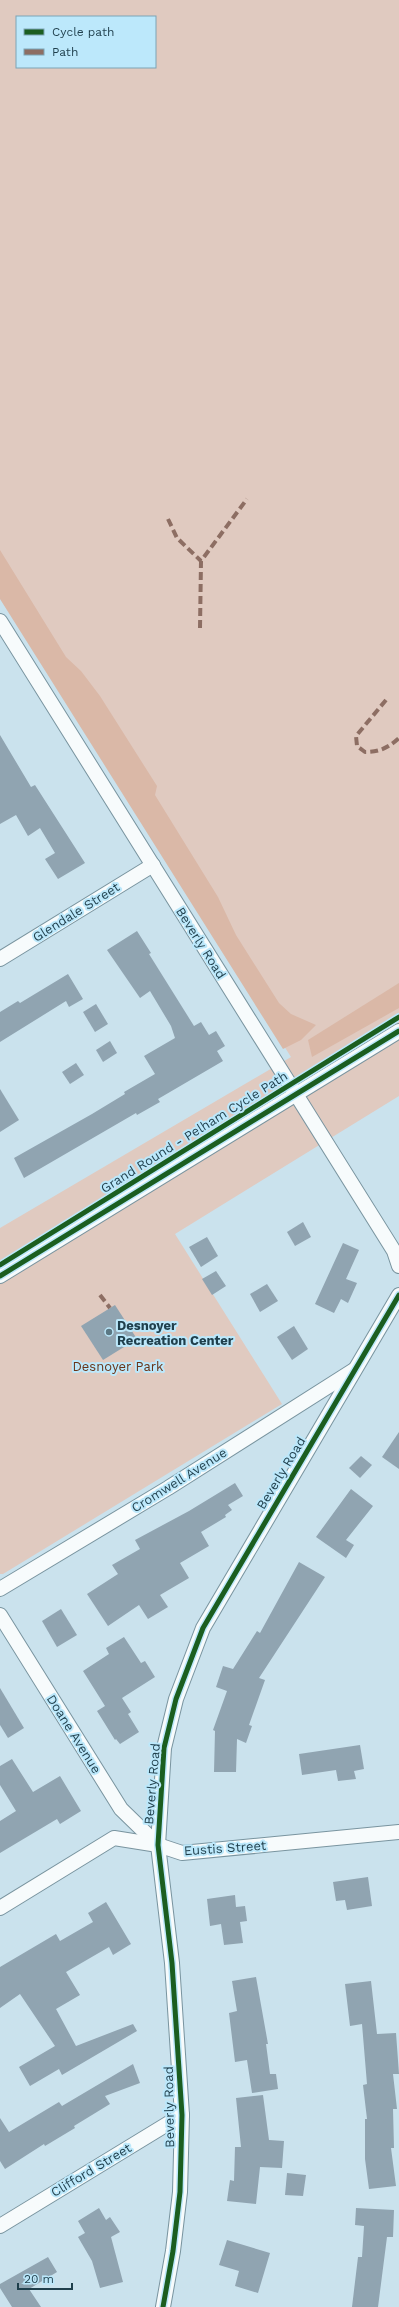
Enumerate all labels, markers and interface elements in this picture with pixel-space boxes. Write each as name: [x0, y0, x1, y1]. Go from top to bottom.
legend: [16, 16, 156, 68]
text: Cycle path: [52, 25, 114, 39]
text: Path: [52, 45, 78, 59]
street label: Glendale Street: [30, 879, 123, 945]
street label: Beverly Road: [173, 904, 229, 982]
street label: Grand Round - Pelham Cycle Path: [98, 1068, 290, 1196]
place label: Desnoyer Recreation Center: [117, 1318, 234, 1348]
marker: Desnoyer Recreation Center: [104, 1327, 114, 1337]
park label: Desnoyer Park: [73, 1359, 164, 1374]
street label: Beverly Road: [254, 1434, 308, 1512]
street label: Cromwell Avenue: [129, 1445, 229, 1515]
street label: Doane Avenue: [44, 1692, 104, 1776]
street label: Beverly Road: [141, 1743, 163, 1825]
street label: Eustis Street: [183, 1838, 267, 1858]
street label: Beverly Road: [161, 2066, 177, 2148]
street label: Clifford Street: [48, 2140, 134, 2200]
scale bar: [18, 2265, 72, 2291]
text: 20 m: [24, 2272, 54, 2286]

